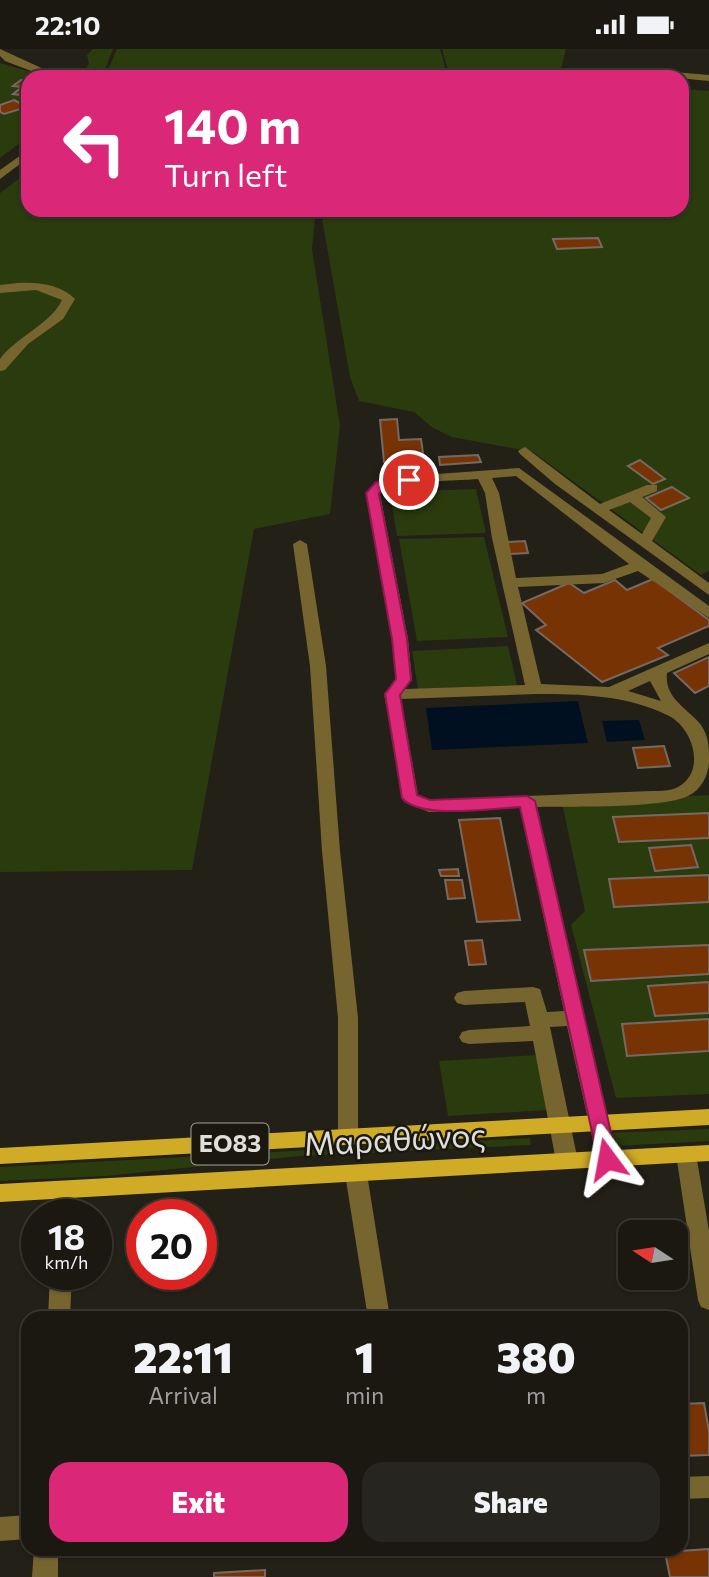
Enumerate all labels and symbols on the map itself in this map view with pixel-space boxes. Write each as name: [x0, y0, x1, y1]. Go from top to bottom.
pin: [379, 450, 439, 510]
street label: Μαραθώνος: [303, 1113, 487, 1163]
position arrow: [570, 1122, 644, 1196]
road number: ΕΟ83: [191, 1123, 268, 1164]
speed limit sign: 20: [126, 1199, 217, 1290]
north arrow: [618, 1220, 688, 1290]

